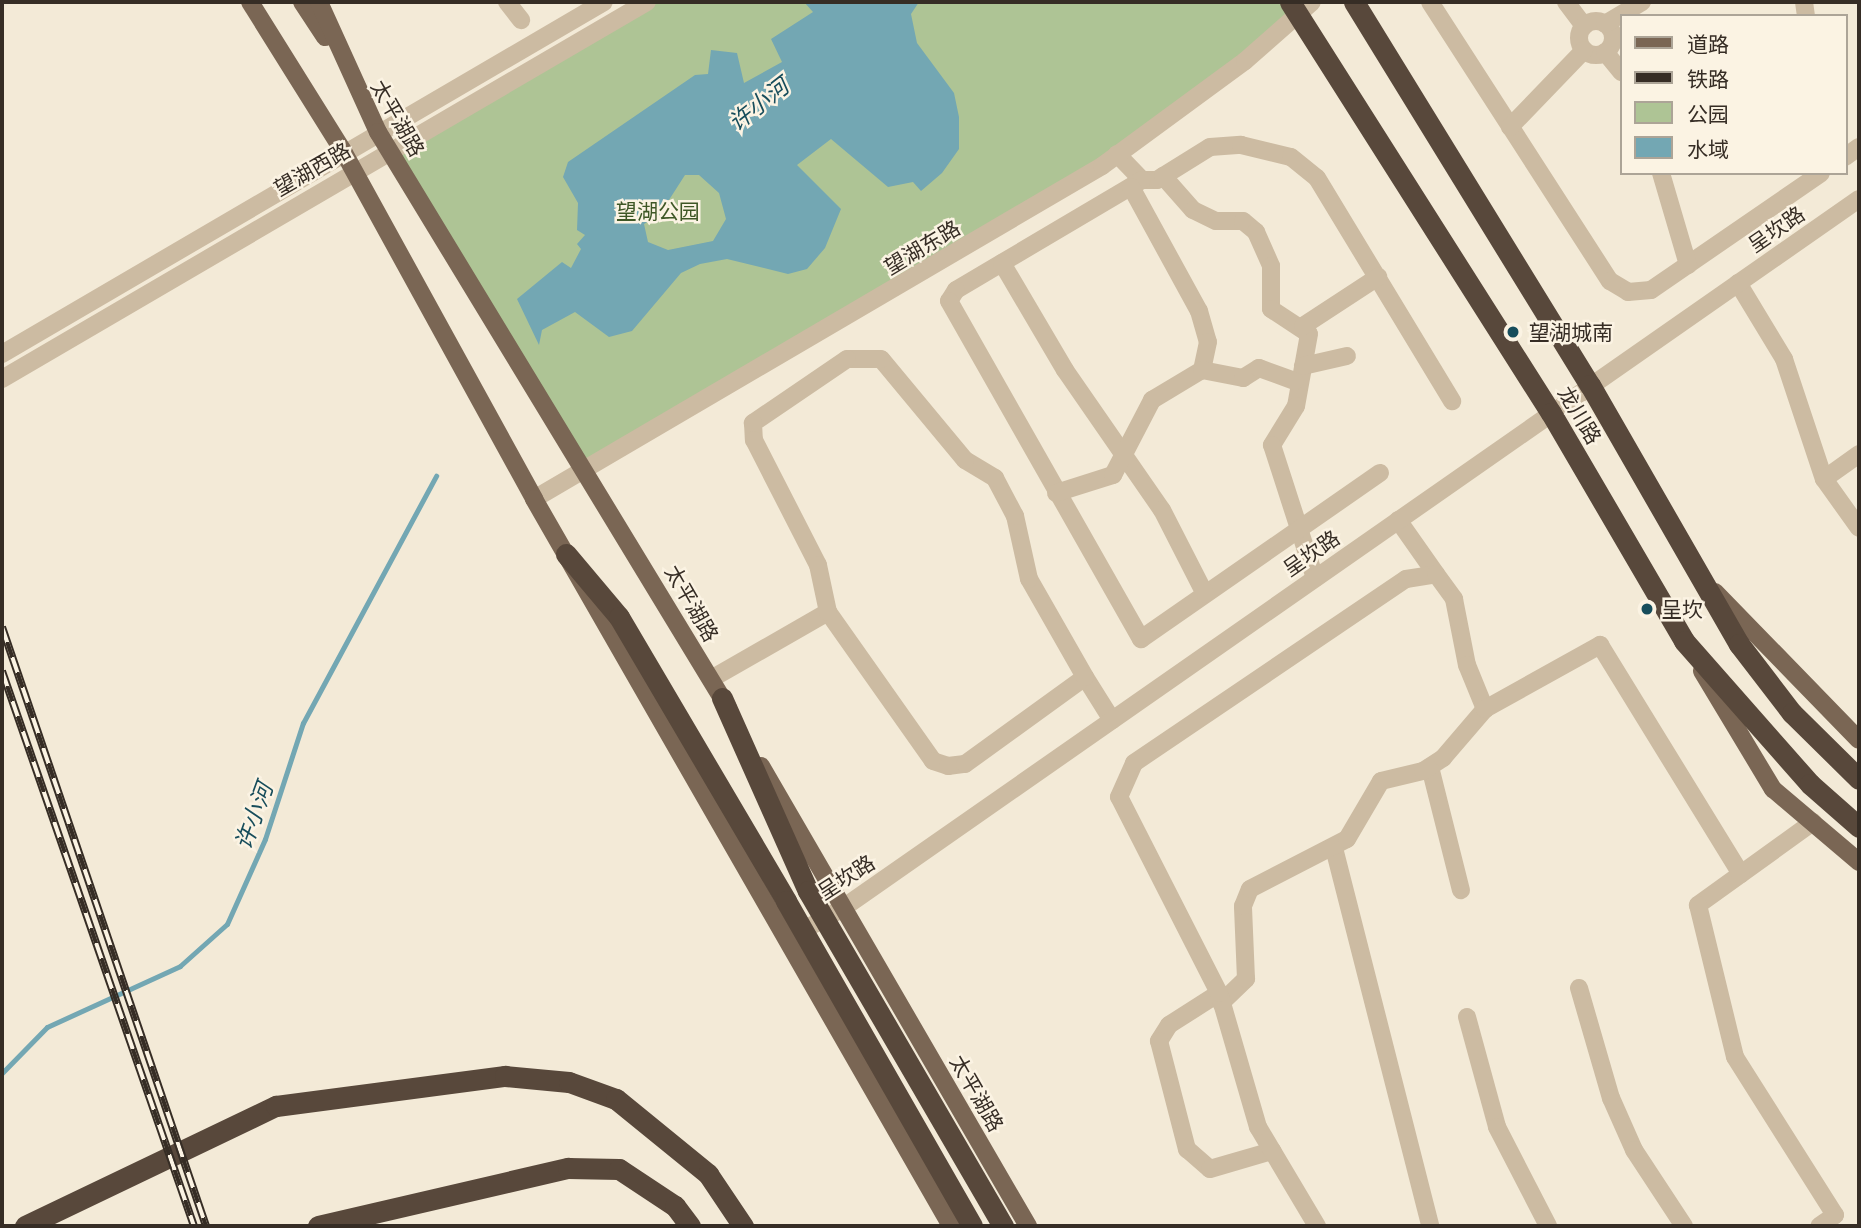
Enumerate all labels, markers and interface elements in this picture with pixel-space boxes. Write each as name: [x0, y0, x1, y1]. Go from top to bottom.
legend: [1619, 14, 1847, 175]
text: 道路: [1687, 30, 1729, 58]
text: 铁路: [1687, 65, 1729, 93]
water label: 许小河: [722, 72, 794, 136]
street label: 太平湖路: [366, 75, 430, 161]
text: 公园: [1687, 100, 1729, 128]
text: 水域: [1687, 135, 1729, 163]
street label: 望湖西路: [269, 137, 355, 201]
park label: 望湖公园: [616, 198, 700, 224]
street label: 呈坎路: [1743, 201, 1809, 257]
street label: 望湖东路: [880, 215, 964, 279]
place label: 望湖城南: [1529, 319, 1613, 345]
marker: 望湖城南: [1503, 322, 1523, 342]
street label: 龙川路: [1553, 382, 1607, 448]
street label: 呈坎路: [1278, 525, 1344, 581]
street label: 太平湖路: [660, 560, 724, 646]
place label: 呈坎: [1661, 596, 1703, 622]
marker: 呈坎: [1639, 601, 1655, 617]
water label: 许小河: [228, 779, 278, 853]
street label: 呈坎路: [813, 849, 879, 905]
street label: 太平湖路: [945, 1050, 1009, 1136]

